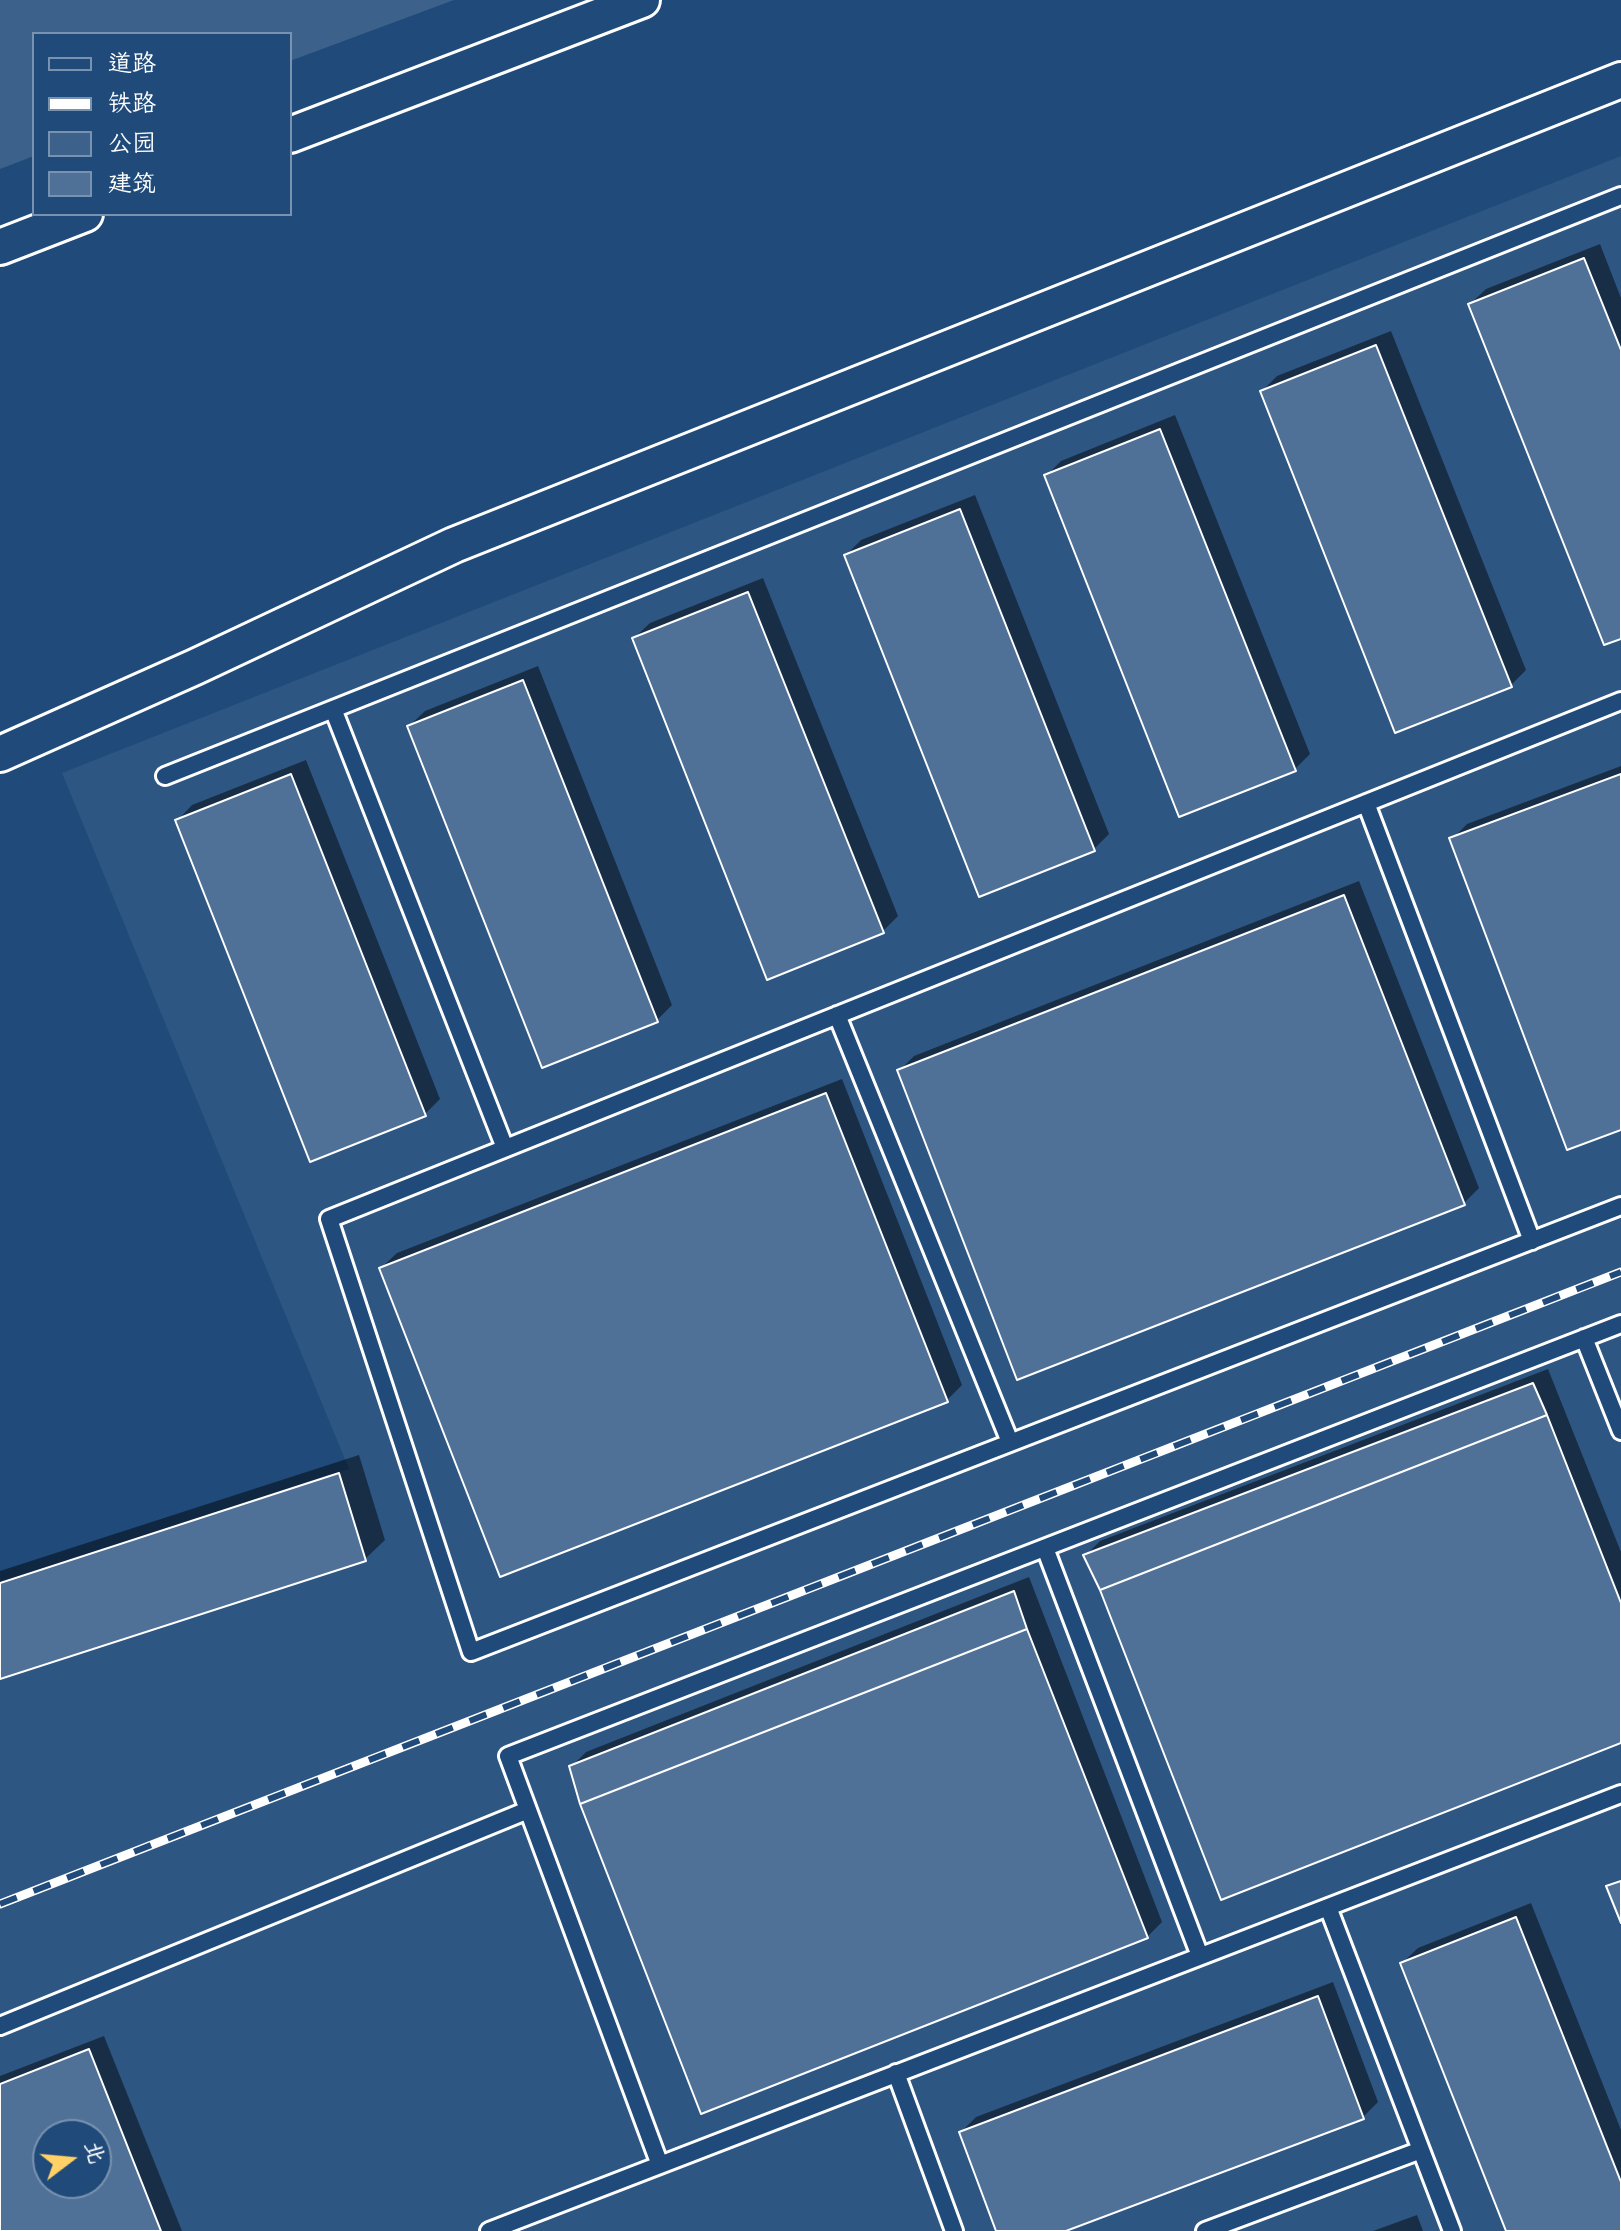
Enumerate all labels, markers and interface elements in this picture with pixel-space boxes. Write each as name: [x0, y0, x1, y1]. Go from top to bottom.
legend: [32, 32, 292, 216]
text: 道路: [108, 45, 156, 84]
text: 铁路: [108, 85, 156, 124]
text: 公园: [108, 125, 156, 164]
text: 建筑: [108, 165, 156, 204]
north arrow: [32, 2119, 112, 2199]
text: 北: [74, 2137, 113, 2168]

